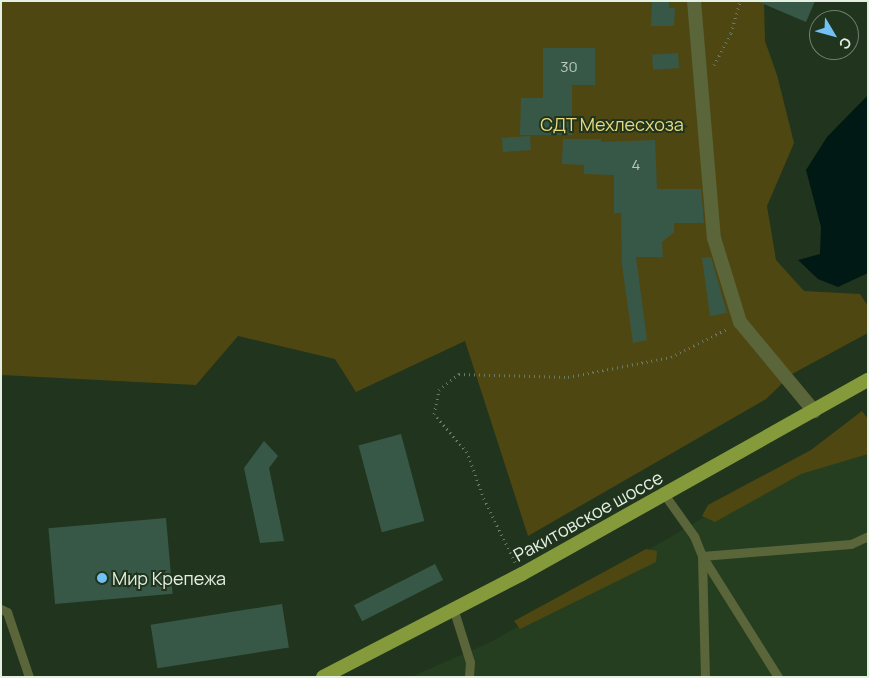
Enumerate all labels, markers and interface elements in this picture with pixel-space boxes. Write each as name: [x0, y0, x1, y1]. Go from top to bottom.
north arrow: [809, 10, 859, 60]
text: С: [835, 34, 856, 54]
house number: 30: [560, 58, 578, 76]
park label: СДТ Мехлесхоза: [540, 113, 684, 135]
house number: 4: [632, 156, 640, 174]
street label: Ракитовское шоссе: [510, 466, 666, 566]
place label: Мир Крепежа: [112, 567, 226, 589]
marker: Мир Крепежа: [96, 572, 108, 584]

